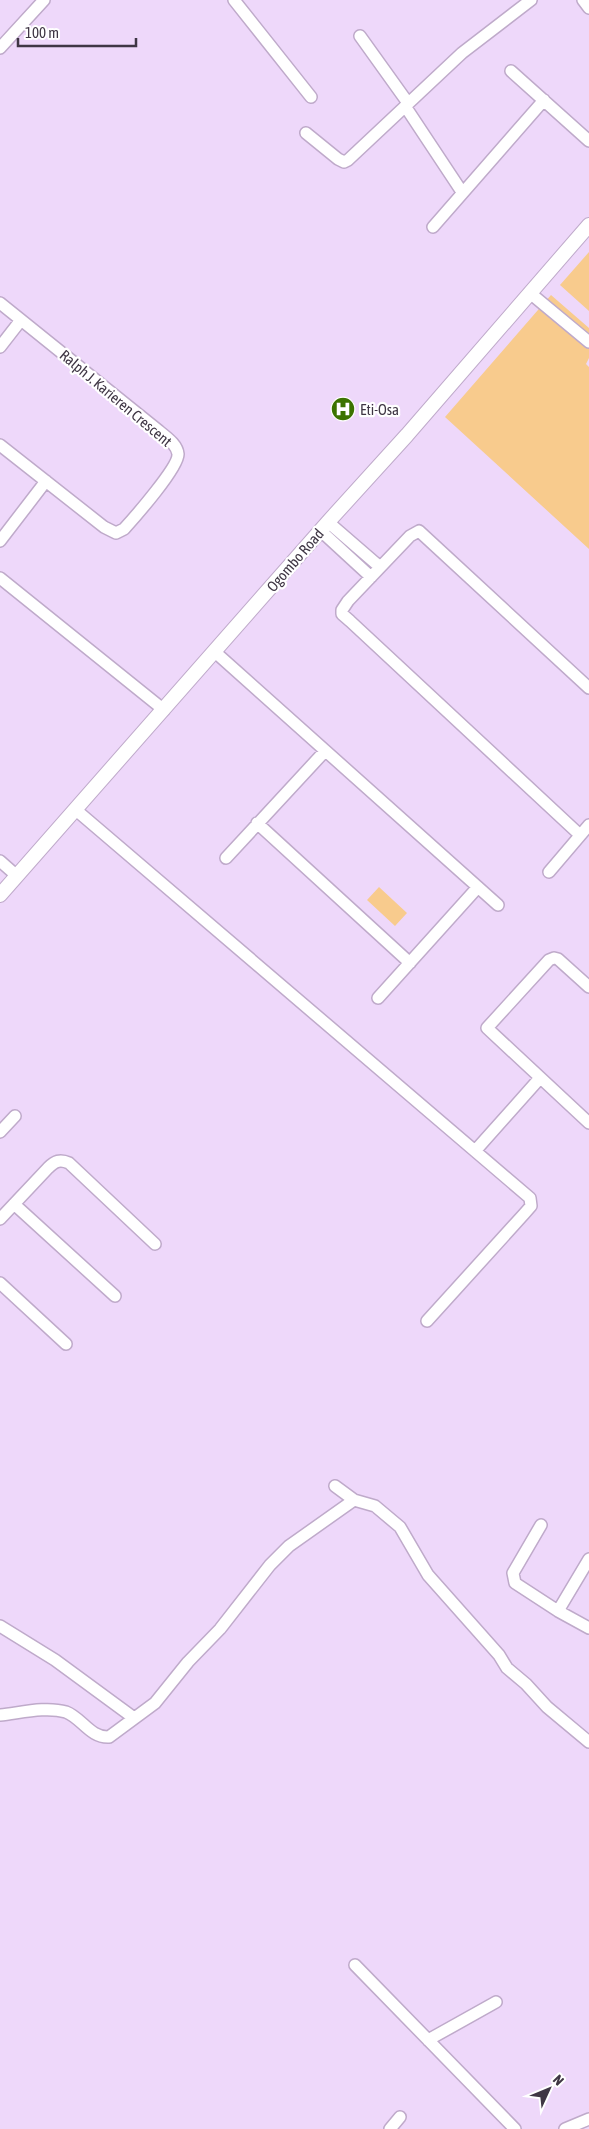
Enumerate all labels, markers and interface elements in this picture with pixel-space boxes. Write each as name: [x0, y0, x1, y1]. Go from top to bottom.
scale bar: [18, 15, 135, 47]
text: 100 m: [25, 24, 59, 41]
street label: Ralph J. Karieren Crescent: [57, 346, 175, 450]
hospital icon: Eti-Osa: [330, 396, 356, 422]
place label: Eti-Osa: [360, 401, 399, 418]
street label: Ogombo Road: [263, 525, 327, 595]
north arrow: [524, 2064, 574, 2114]
text: N: [550, 2071, 567, 2088]

